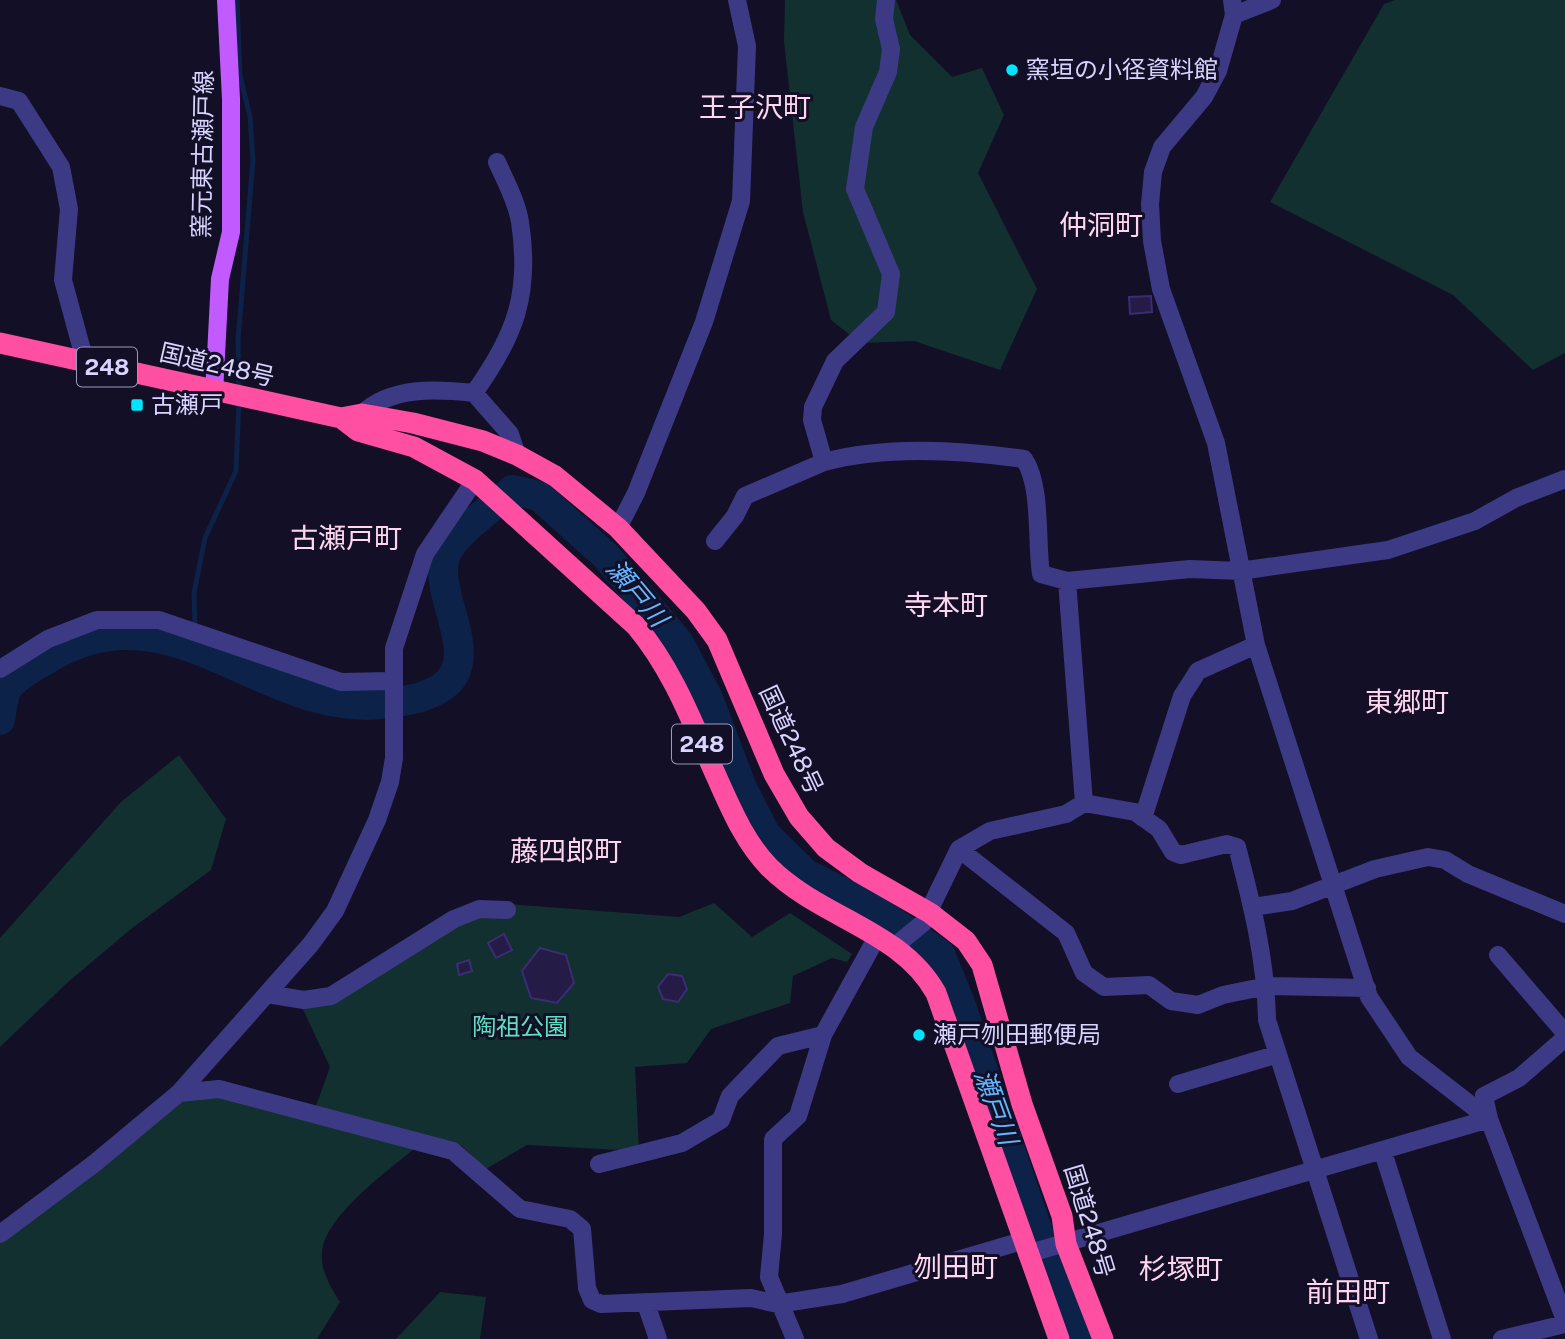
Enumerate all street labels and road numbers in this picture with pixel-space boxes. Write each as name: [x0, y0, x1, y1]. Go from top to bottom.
street label: 窯元東古瀬戸線: [187, 70, 217, 238]
street label: 国道248号: [157, 337, 277, 391]
road number: 248: [77, 348, 137, 386]
street label: 国道248号: [755, 681, 829, 798]
road number: 248: [672, 724, 732, 764]
street label: 国道248号: [1059, 1161, 1120, 1281]

